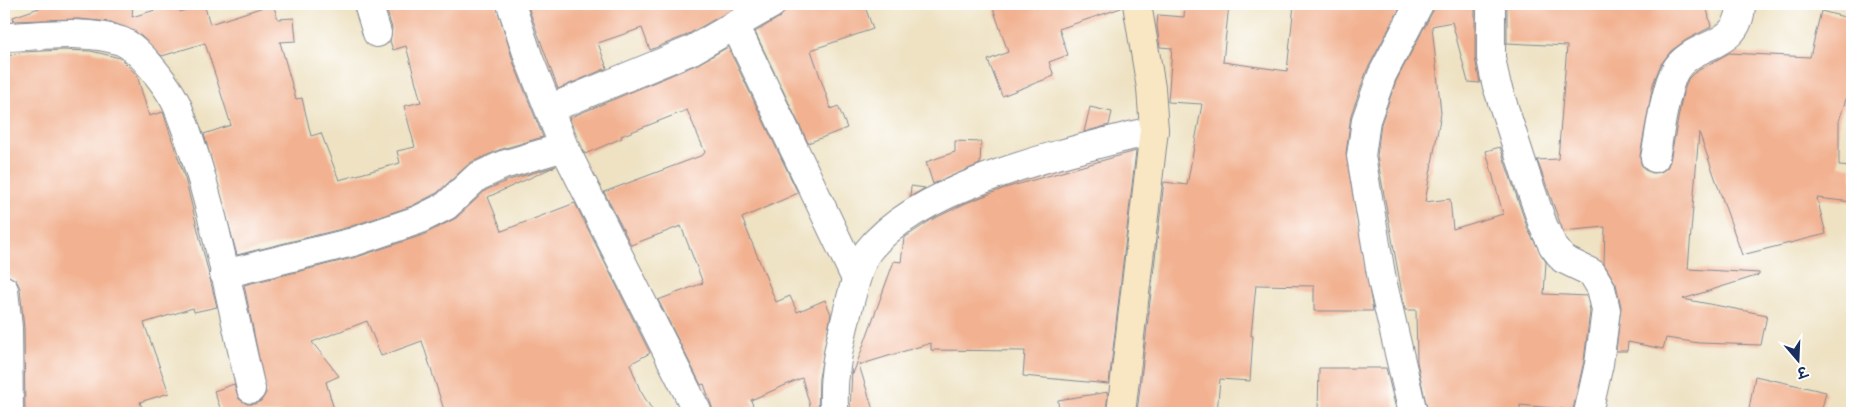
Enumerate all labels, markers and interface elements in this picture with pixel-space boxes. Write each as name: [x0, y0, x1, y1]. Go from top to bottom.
north arrow: [1774, 334, 1824, 384]
text: उ: [1793, 362, 1811, 382]

